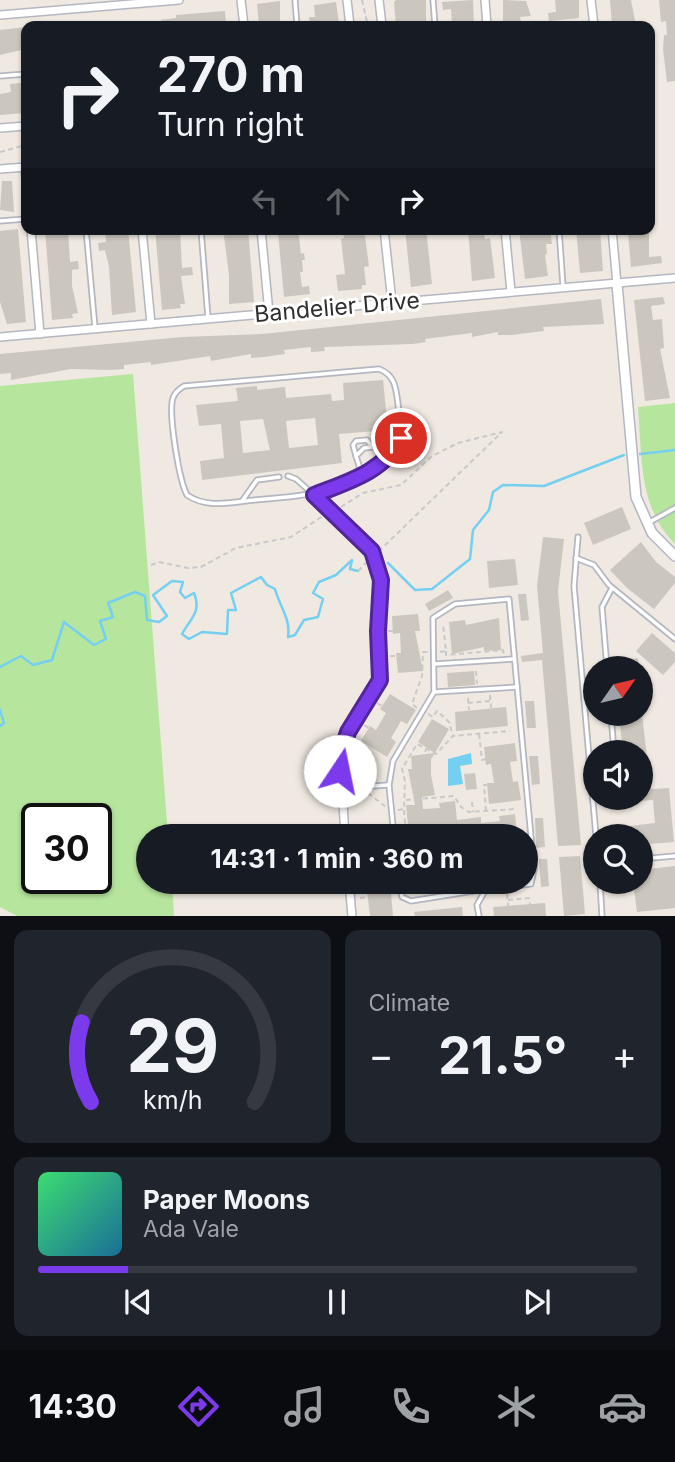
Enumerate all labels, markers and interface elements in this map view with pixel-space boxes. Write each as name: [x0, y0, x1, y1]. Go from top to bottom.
text: 270 m: [157, 45, 305, 104]
icon: right: [42, 49, 133, 140]
text: Turn right: [157, 105, 304, 144]
icon: left: [246, 182, 284, 220]
icon: ahead: [319, 182, 357, 220]
icon: right: [392, 182, 430, 220]
street label: Bandelier Drive: [253, 286, 421, 328]
pin: [371, 408, 431, 468]
icon: arrive: [382, 419, 420, 457]
north arrow: [583, 656, 653, 726]
map controls: [583, 656, 653, 894]
position arrow: [303, 734, 377, 808]
button: sound: [583, 740, 653, 810]
speed limit sign: 30: [21, 803, 112, 894]
button: search: [583, 824, 653, 894]
text: 14:31 · 1 min · 360 m: [211, 843, 463, 874]
text: Climate: [369, 989, 450, 1017]
text: 29: [126, 1002, 219, 1091]
text: 21.5°: [438, 1024, 567, 1087]
text: −: [369, 1032, 394, 1078]
text: +: [612, 1032, 637, 1078]
text: km/h: [143, 1085, 202, 1115]
text: Paper Moons: [143, 1184, 310, 1215]
text: Ada Vale: [143, 1215, 239, 1243]
icon: previous: [119, 1283, 157, 1321]
icon: pause: [318, 1283, 356, 1321]
icon: next: [518, 1283, 556, 1321]
icon: directions: [174, 1382, 223, 1431]
icon: music: [280, 1382, 329, 1431]
icon: phone: [386, 1382, 435, 1431]
icon: climate: [492, 1382, 541, 1431]
icon: car: [598, 1382, 647, 1431]
text: 14:30: [28, 1387, 117, 1426]

